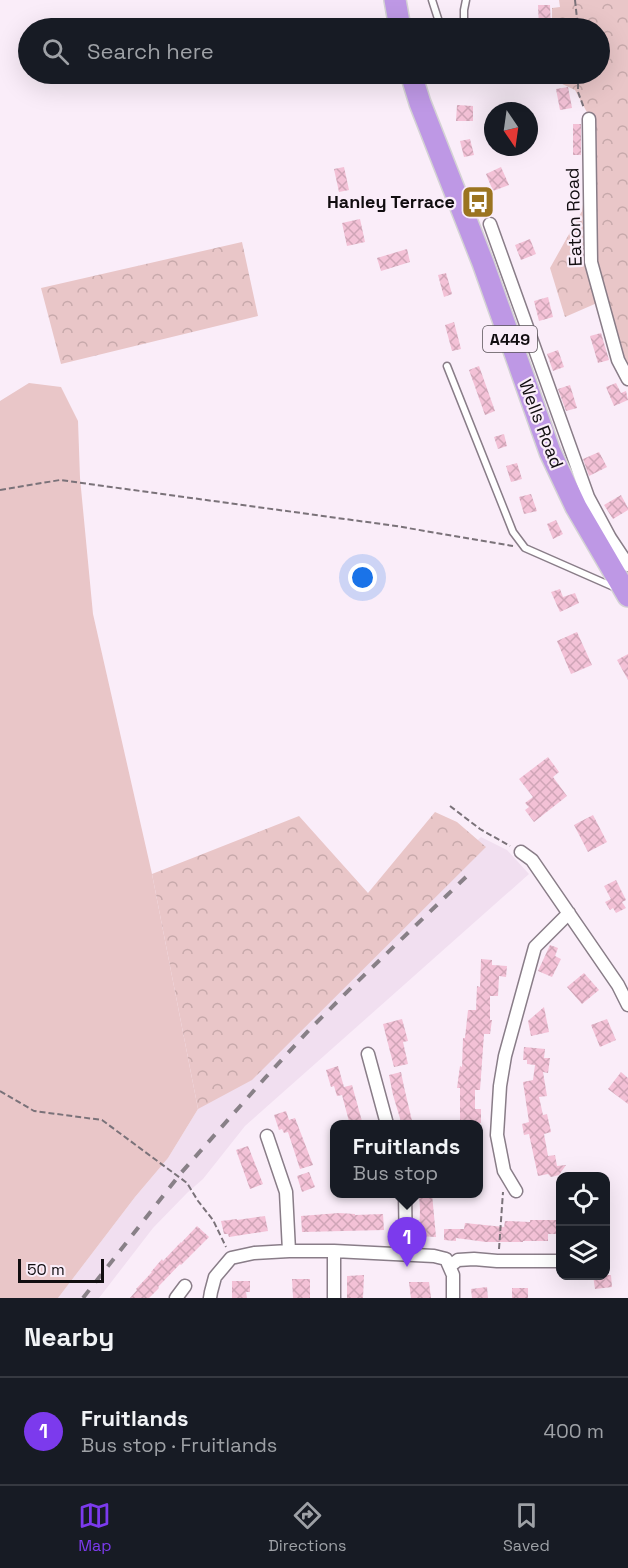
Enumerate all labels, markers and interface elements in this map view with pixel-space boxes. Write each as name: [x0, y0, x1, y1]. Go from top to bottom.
search box: [18, 18, 610, 84]
icon: search: [39, 35, 72, 68]
text: Search here: [87, 37, 214, 65]
north arrow: [484, 102, 538, 156]
street label: Eaton Road: [560, 167, 587, 267]
bus stop icon: Hanley Terrace: [460, 184, 496, 220]
place label: Hanley Terrace: [327, 190, 455, 213]
road number: A449: [483, 326, 537, 352]
street label: Wells Road: [514, 376, 569, 471]
your location: [348, 563, 377, 592]
popup: [330, 1120, 483, 1198]
text: Fruitlands: [353, 1132, 460, 1160]
text: Bus stop: [353, 1160, 438, 1186]
map controls: [556, 1172, 610, 1280]
button: locate: [556, 1172, 610, 1226]
pin: 1: [388, 1218, 426, 1267]
button: layers: [556, 1226, 610, 1280]
scale bar: [18, 1256, 104, 1284]
text: 50 m: [27, 1259, 65, 1280]
text: Nearby: [24, 1320, 114, 1354]
text: Fruitlands: [81, 1404, 189, 1432]
text: 1: [39, 1418, 48, 1444]
text: 400 m: [544, 1418, 604, 1444]
text: Bus stop · Fruitlands: [81, 1432, 277, 1458]
tab: Map: [78, 1499, 112, 1556]
tab: Directions: [268, 1499, 347, 1556]
tab: Saved: [503, 1499, 550, 1556]

